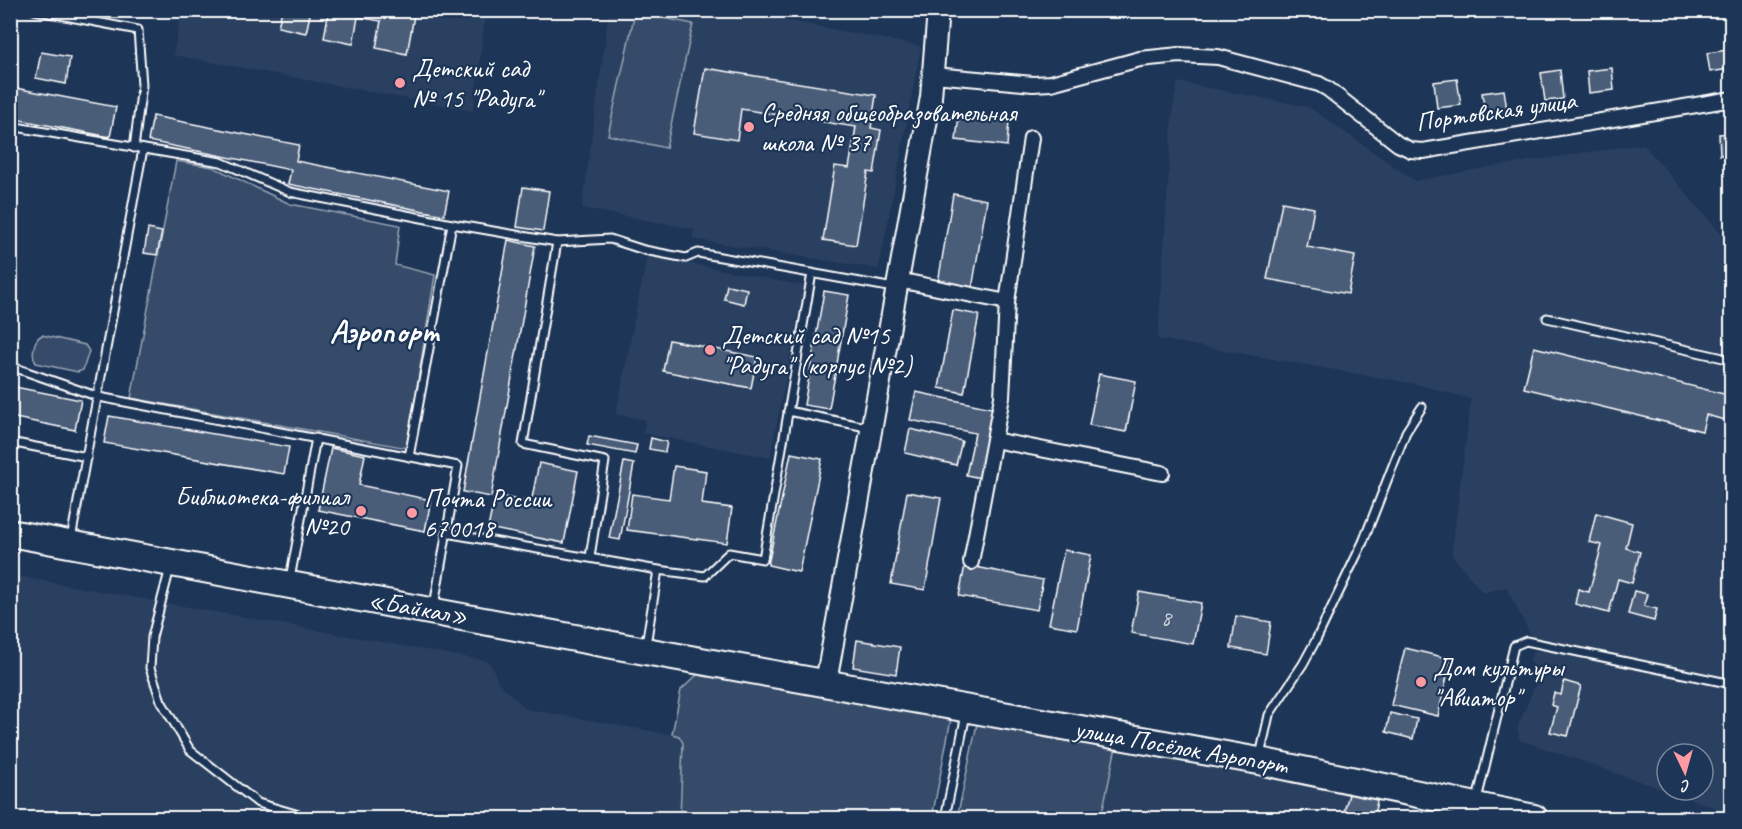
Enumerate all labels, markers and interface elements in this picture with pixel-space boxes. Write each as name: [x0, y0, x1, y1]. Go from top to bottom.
place label: Детский сад № 15 "Радуга": [412, 52, 545, 115]
marker: Детский сад № 15 "Радуга": [393, 76, 407, 90]
street label: Портовская улица: [1414, 83, 1580, 139]
place label: Средняя общеобразовательная школа № 37: [761, 96, 1018, 159]
marker: Средняя общеобразовательная школа № 37: [742, 120, 756, 134]
district label: Аэропорт: [330, 311, 441, 352]
place label: Детский сад №15 "Радуга" (корпус №2): [722, 319, 913, 382]
marker: Детский сад №15 "Радуга" (корпус №2): [703, 343, 717, 357]
place label: Библиотека-филиал №20: [175, 480, 352, 543]
place label: Почта России 670018: [424, 482, 553, 545]
marker: Библиотека-филиал №20: [354, 504, 368, 518]
marker: Почта России 670018: [405, 506, 419, 520]
street label: «Байкал»: [366, 583, 470, 633]
house number: 8: [1161, 604, 1173, 632]
place label: Дом культуры "Авиатор": [1433, 651, 1566, 714]
marker: Дом культуры "Авиатор": [1414, 675, 1428, 689]
street label: улица Посёлок Аэропорт: [1070, 712, 1292, 782]
north arrow: [1655, 742, 1715, 802]
text: С: [1679, 776, 1691, 796]

